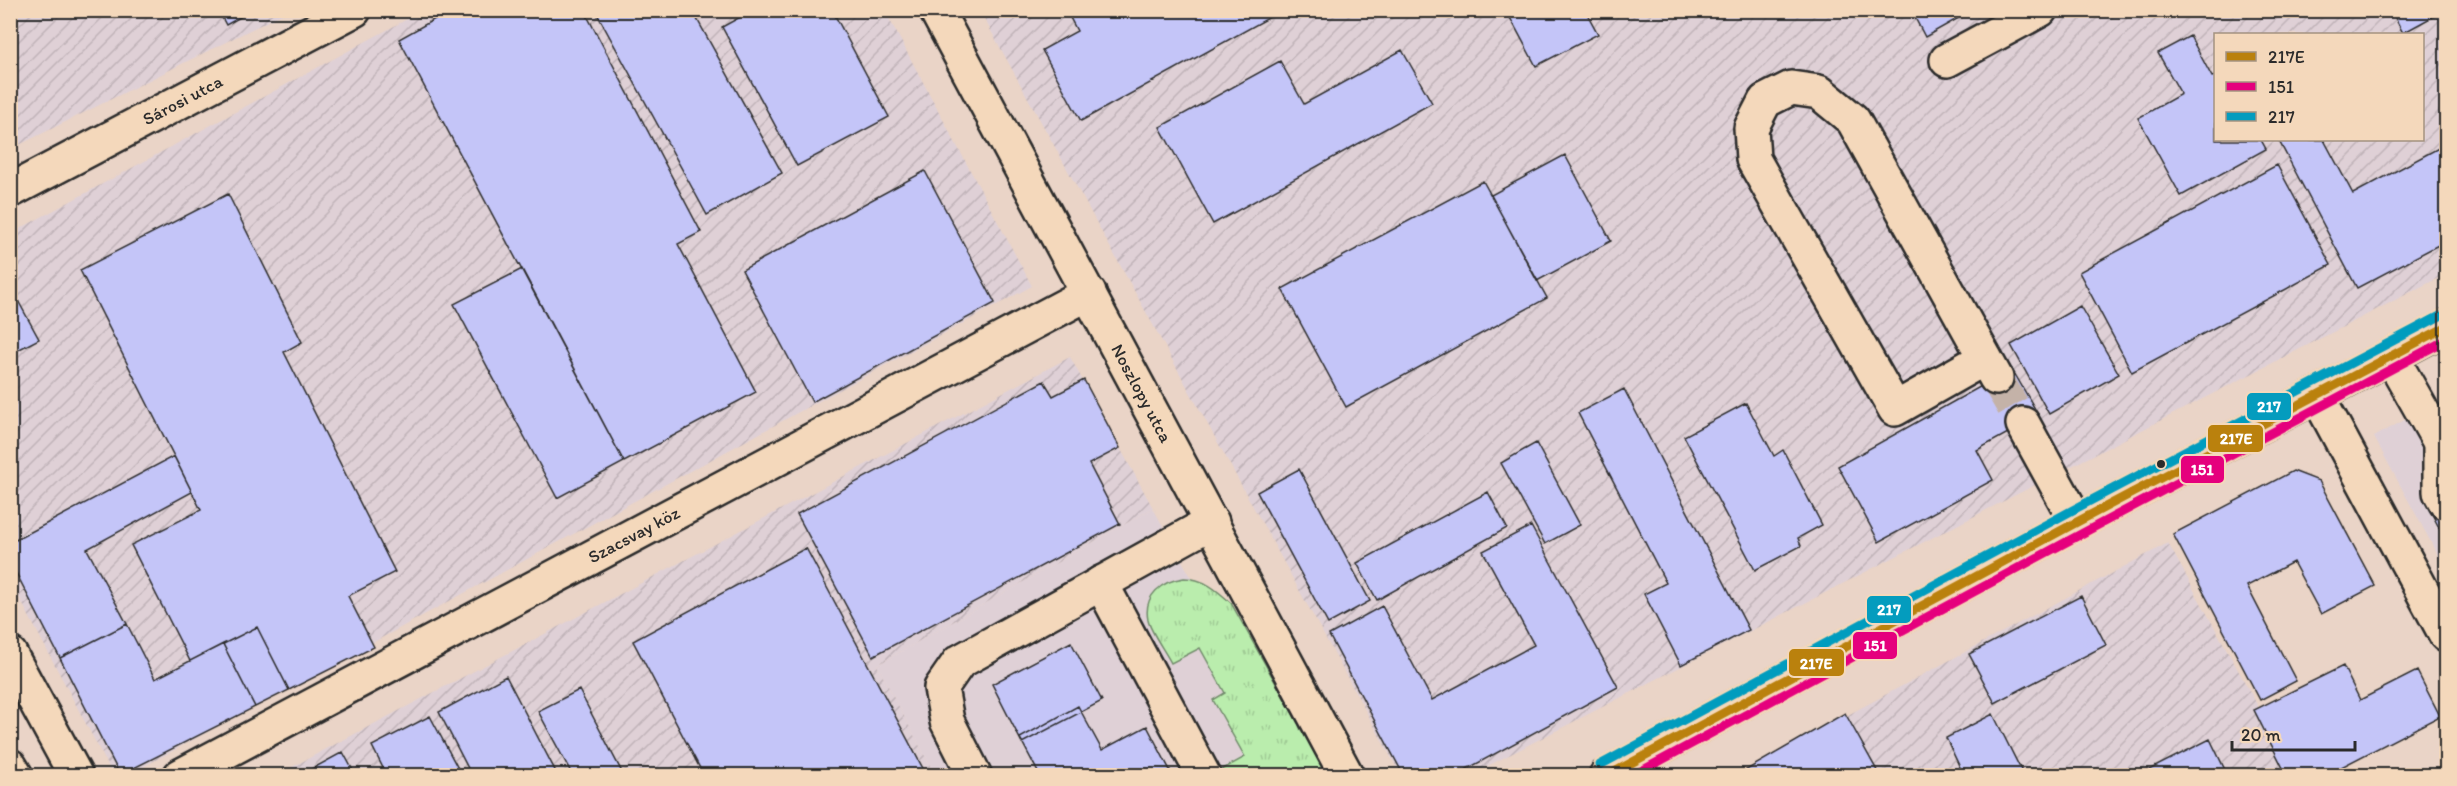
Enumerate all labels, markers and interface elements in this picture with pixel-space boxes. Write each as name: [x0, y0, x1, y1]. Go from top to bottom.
legend: [2214, 33, 2424, 141]
text: 217E: [2268, 46, 2305, 68]
street label: Sárosi utca: [139, 70, 227, 130]
text: 151: [2268, 76, 2294, 98]
text: 217: [2268, 106, 2295, 128]
street label: Noszlopy utca: [1106, 340, 1177, 447]
line badge: 217: [2246, 392, 2292, 421]
text: 217: [2257, 397, 2281, 416]
line badge: 217E: [2207, 424, 2264, 453]
text: 217E: [2220, 429, 2252, 448]
line badge: 151: [2180, 455, 2225, 484]
unlabelled marker: [2155, 458, 2167, 470]
text: 151: [2190, 460, 2214, 479]
street label: Szacsvay köz: [584, 501, 684, 568]
line badge: 217: [1866, 595, 1912, 624]
text: 217: [1877, 600, 1901, 619]
line badge: 151: [1852, 631, 1898, 660]
text: 151: [1863, 636, 1887, 655]
line badge: 217E: [1788, 648, 1845, 677]
text: 217E: [1800, 654, 1832, 673]
scale bar: [2232, 714, 2355, 752]
text: 20 m: [2241, 724, 2281, 746]

